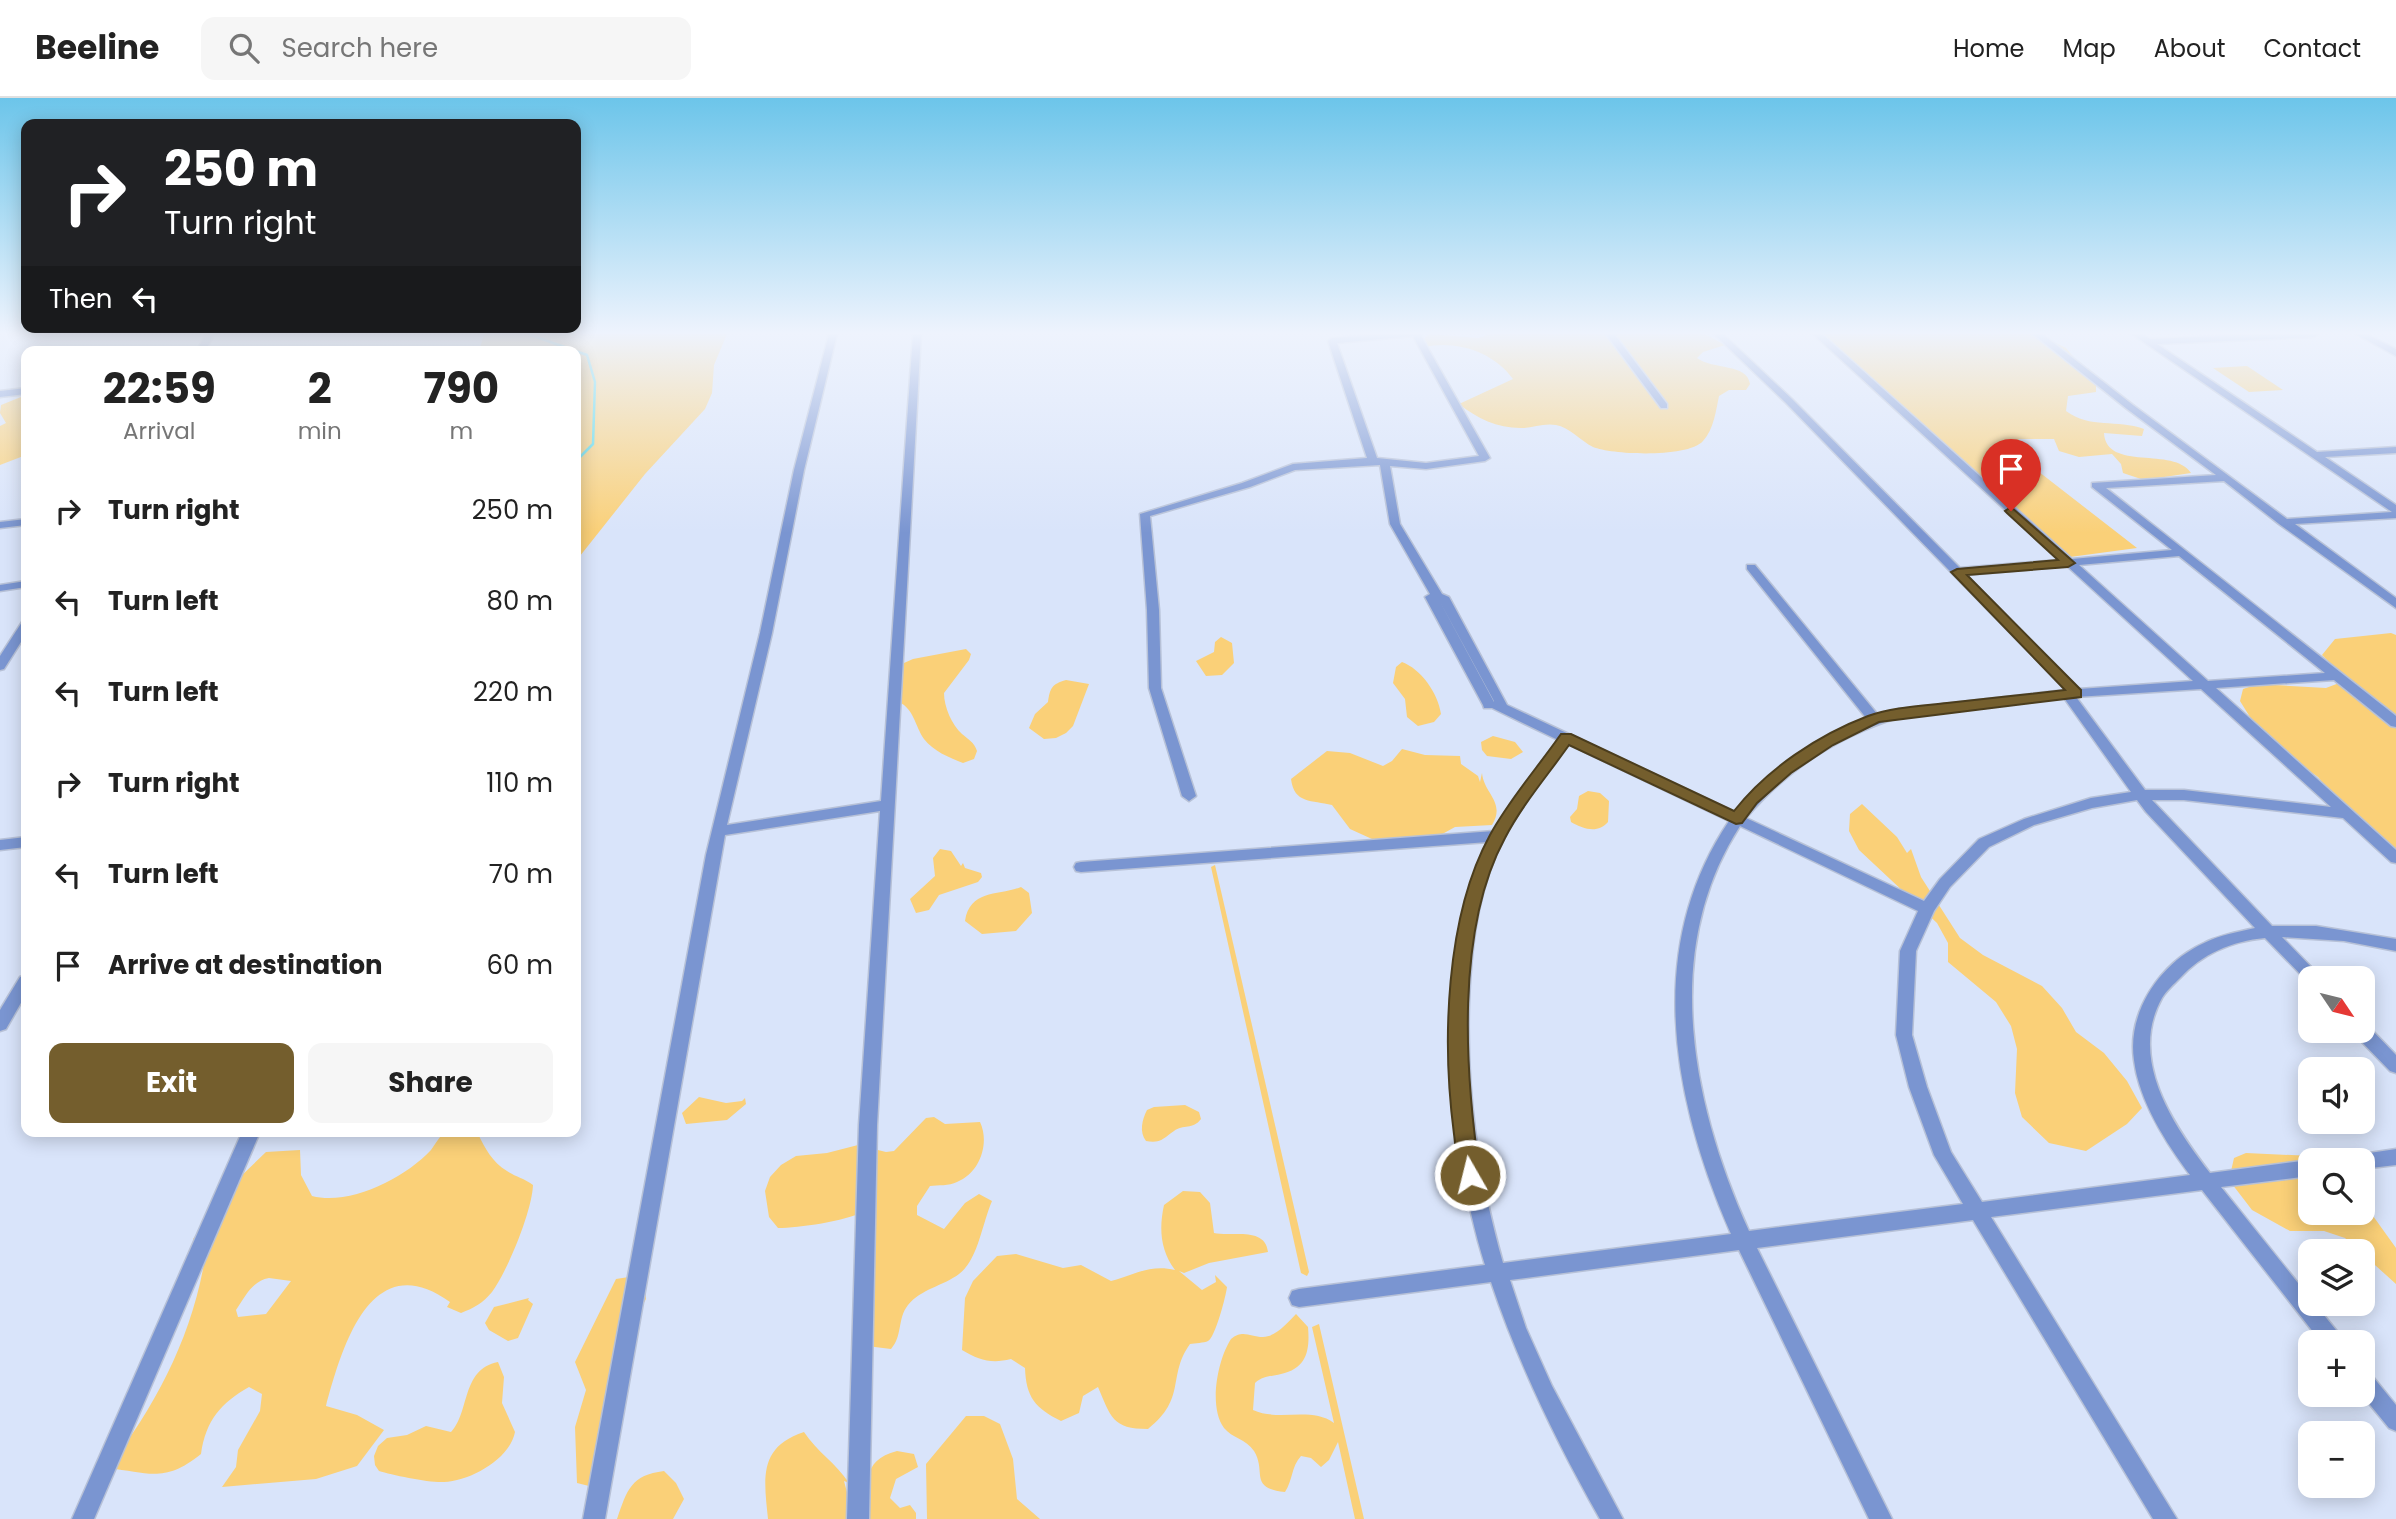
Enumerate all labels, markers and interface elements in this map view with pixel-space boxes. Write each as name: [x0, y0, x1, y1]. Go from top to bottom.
search box: [201, 17, 691, 80]
text: Beeline: [35, 24, 159, 71]
icon: search: [225, 29, 263, 67]
text: Search here: [281, 30, 438, 66]
text: Home: [1953, 32, 2025, 65]
text: Map: [2063, 32, 2116, 65]
text: About: [2154, 32, 2225, 65]
text: Contact: [2263, 32, 2361, 65]
text: 250 m: [164, 135, 318, 203]
icon: right: [49, 147, 140, 238]
text: Turn right: [164, 200, 316, 245]
icon: left: [126, 280, 164, 318]
text: Then: [49, 281, 112, 317]
text: 22:59: [103, 359, 216, 418]
text: 2: [308, 359, 332, 418]
text: 790: [424, 359, 499, 418]
text: Arrival: [123, 415, 196, 447]
text: min: [298, 415, 342, 447]
text: m: [449, 415, 473, 447]
pin: [1981, 439, 2041, 511]
icon: arrive: [1992, 450, 2030, 488]
icon: right: [49, 492, 87, 530]
text: Turn right: [108, 492, 240, 528]
text: 250 m: [472, 492, 553, 528]
icon: left: [49, 583, 87, 621]
text: Turn left: [108, 583, 219, 619]
text: 80 m: [487, 583, 553, 619]
icon: left: [49, 674, 87, 712]
text: Turn left: [108, 674, 219, 710]
text: 220 m: [473, 674, 553, 710]
icon: right: [49, 765, 87, 803]
text: Turn right: [108, 765, 240, 801]
text: 110 m: [486, 765, 553, 801]
icon: left: [49, 856, 87, 894]
text: Turn left: [108, 856, 219, 892]
text: 70 m: [489, 856, 553, 892]
icon: arrive: [49, 947, 87, 985]
text: Arrive at destination: [108, 947, 383, 983]
text: 60 m: [486, 947, 553, 983]
north arrow: [2298, 966, 2375, 1043]
map controls: [2298, 966, 2375, 1498]
button: Exit: [49, 1043, 294, 1123]
button: Share: [308, 1043, 553, 1123]
button: sound: [2298, 1057, 2375, 1134]
position arrow: [1433, 1138, 1507, 1212]
button: search: [2298, 1148, 2375, 1225]
button: layers: [2298, 1239, 2375, 1316]
button: +: [2298, 1330, 2375, 1407]
button: −: [2298, 1421, 2375, 1498]

